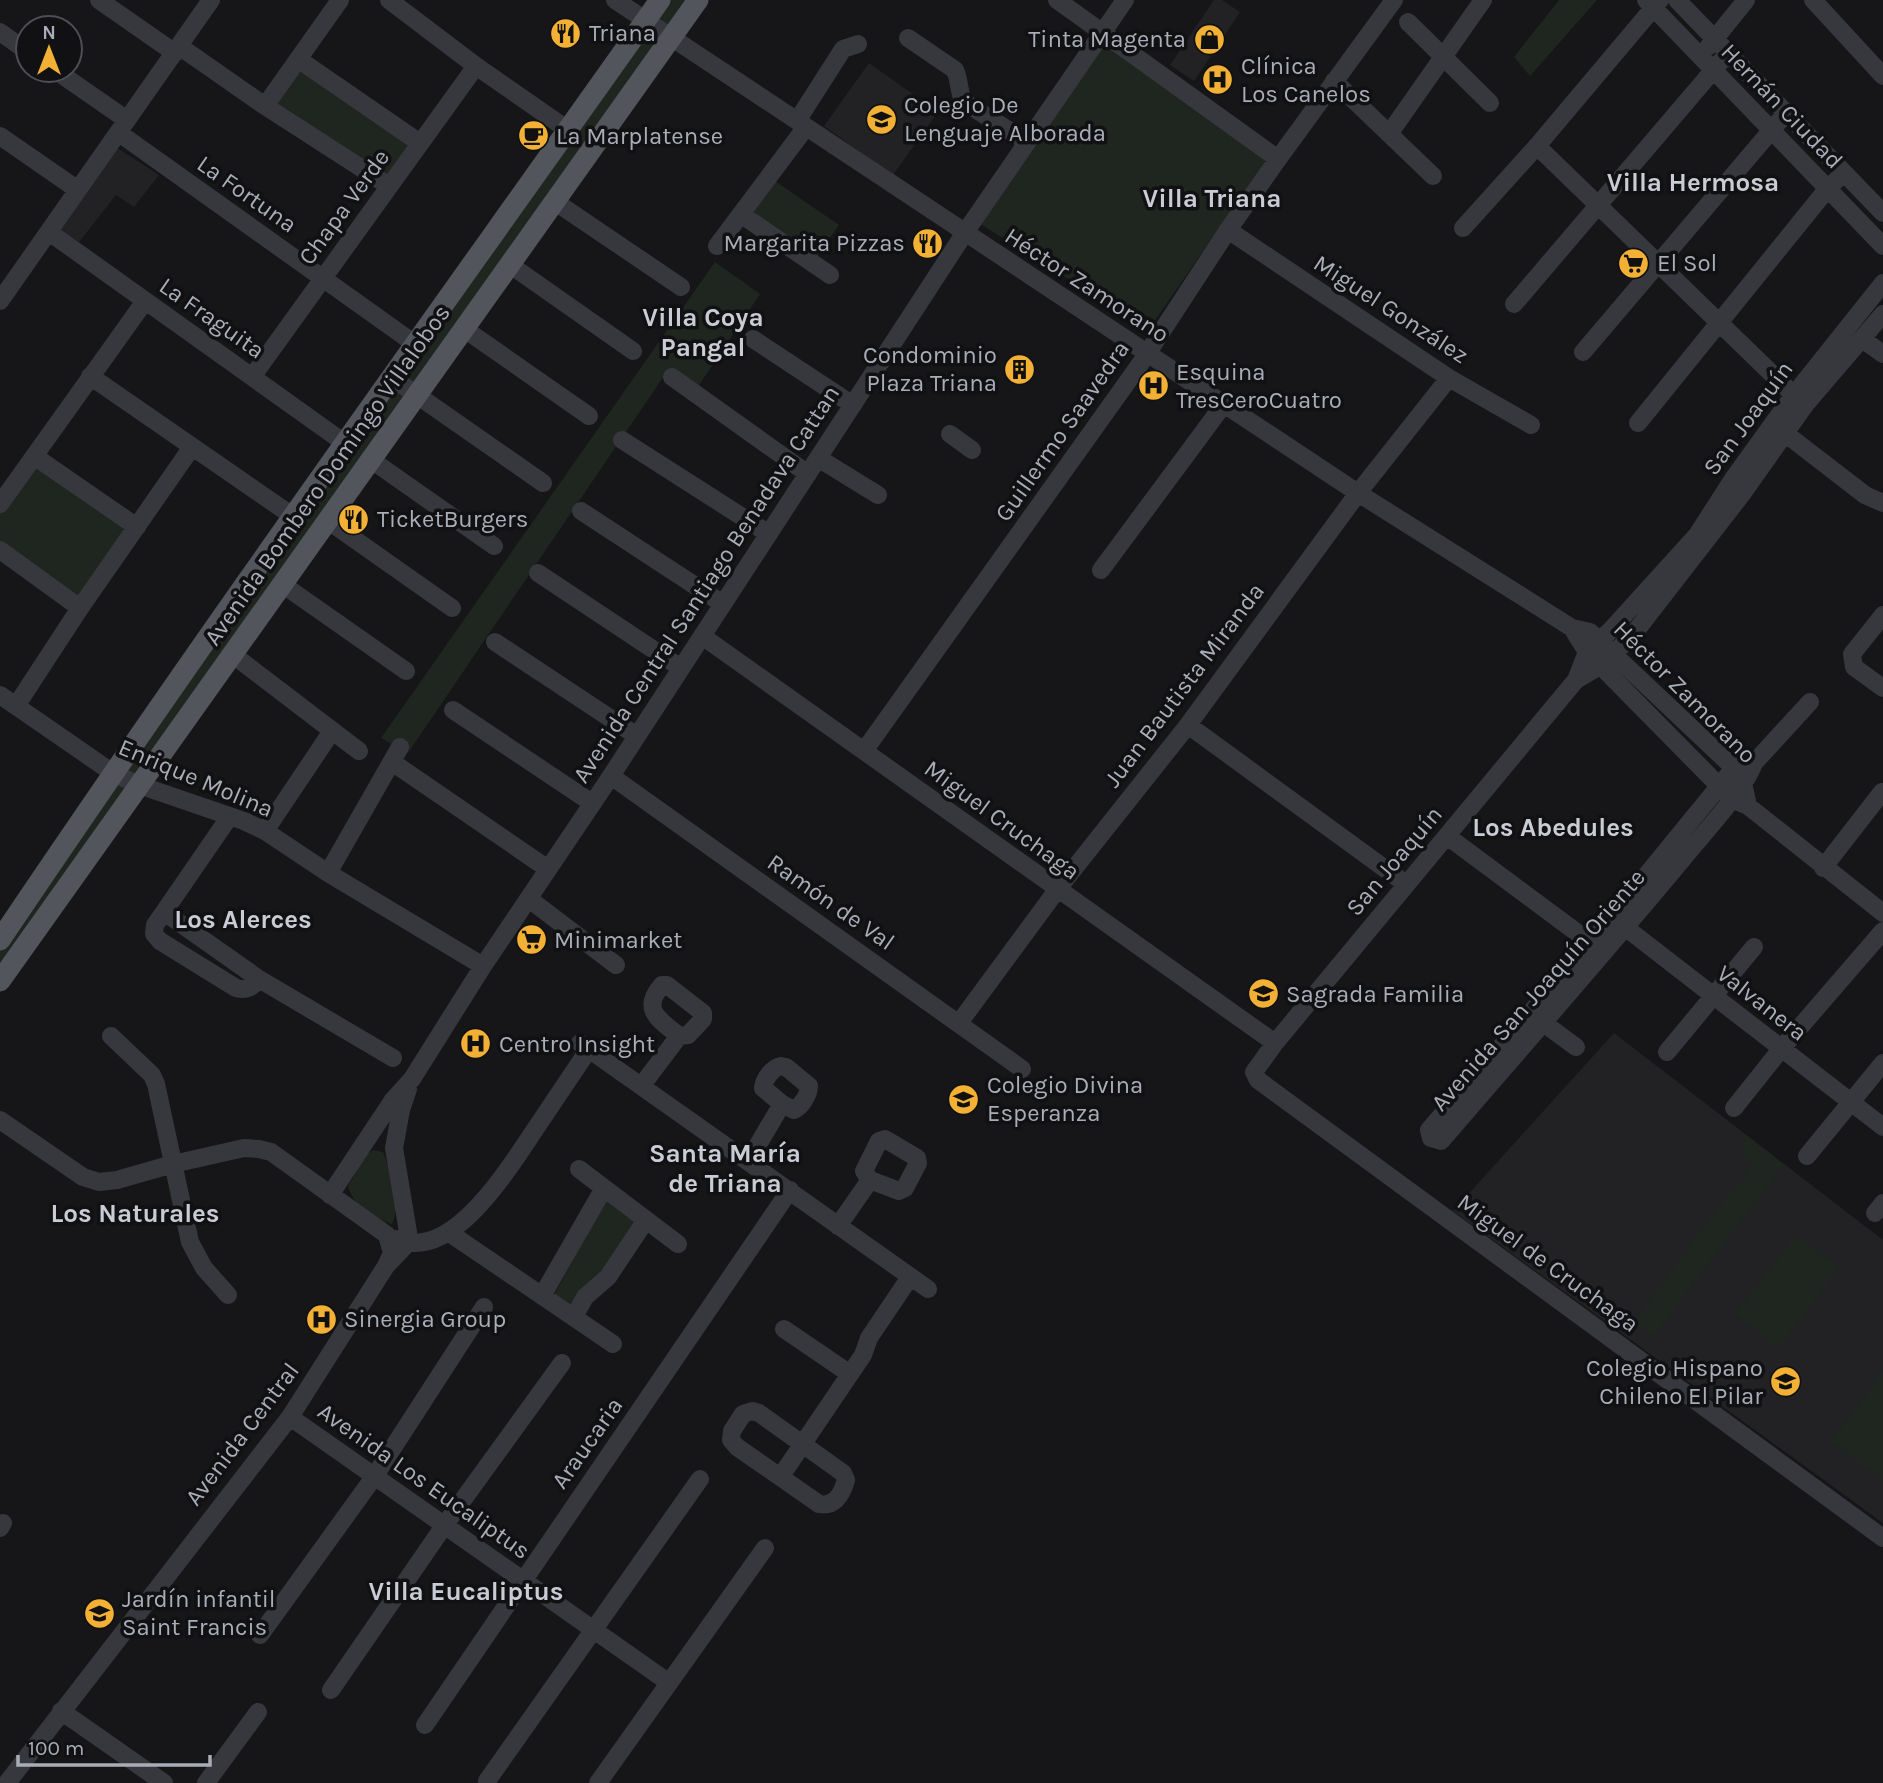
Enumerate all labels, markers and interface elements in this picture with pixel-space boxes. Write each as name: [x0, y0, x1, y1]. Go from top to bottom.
north arrow: [14, 14, 84, 84]
restaurant icon: Triana: [549, 16, 583, 50]
place label: Triana: [589, 19, 656, 47]
text: N: [42, 22, 56, 44]
shop icon: Tinta Magenta: [1192, 22, 1226, 56]
place label: Tinta Magenta: [1028, 25, 1186, 53]
street label: Hernán Ciudad: [1715, 38, 1849, 174]
place label: Clínica Los Canelos: [1241, 52, 1371, 108]
hospital icon: Clínica Los Canelos: [1201, 63, 1235, 97]
place label: Colegio De Lenguaje Alborada: [904, 91, 1106, 147]
school or university icon: Colegio De Lenguaje Alborada: [864, 102, 898, 136]
cafe icon: La Marplatense: [516, 119, 550, 153]
place label: La Marplatense: [556, 122, 723, 150]
street label: Chapa Verde: [293, 144, 395, 270]
street label: La Fortuna: [192, 150, 302, 238]
district label: Villa Hermosa: [1607, 167, 1779, 198]
district label: Villa Triana: [1143, 183, 1281, 214]
street label: Héctor Zamorano: [1000, 222, 1174, 348]
restaurant icon: Margarita Pizzas: [911, 226, 945, 260]
place label: Margarita Pizzas: [724, 229, 905, 257]
supermarket icon: El Sol: [1617, 246, 1651, 280]
street label: Miguel González: [1309, 249, 1473, 369]
place label: El Sol: [1657, 249, 1717, 277]
street label: La Fraguita: [154, 272, 270, 364]
street label: Avenida Bombero Domingo Villalobos: [198, 299, 456, 651]
district label: Villa Coya Pangal: [642, 302, 764, 363]
street label: Guillermo Saavedra: [989, 335, 1135, 527]
place label: Condominio Plaza Triana: [863, 341, 997, 397]
building icon: Condominio Plaza Triana: [1003, 352, 1037, 386]
street label: San Joaquín: [1697, 356, 1799, 480]
place label: Esquina TresCeroCuatro: [1176, 358, 1342, 414]
hospital icon: Esquina TresCeroCuatro: [1136, 369, 1170, 403]
street label: Avenida Central Santiago Benadava Cattan: [567, 380, 845, 788]
restaurant icon: TicketBurgers: [337, 502, 371, 536]
place label: TicketBurgers: [377, 505, 528, 533]
street label: Juan Bautista Miranda: [1098, 577, 1270, 793]
street label: Héctor Zamorano: [1608, 615, 1762, 769]
street label: Enrique Molina: [114, 733, 278, 823]
street label: Miguel Cruchaga: [919, 754, 1085, 886]
street label: San Joaquín: [1340, 801, 1448, 921]
district label: Los Abedules: [1472, 812, 1634, 843]
street label: Ramón de Val: [762, 848, 900, 956]
street label: Avenida San Joaquín Oriente: [1425, 863, 1651, 1117]
district label: Los Alerces: [174, 904, 312, 935]
supermarket icon: Minimarket: [514, 923, 548, 957]
place label: Minimarket: [554, 926, 682, 954]
street label: Valvanera: [1711, 959, 1813, 1047]
school or university icon: Sagrada Familia: [1246, 977, 1280, 1011]
place label: Sagrada Familia: [1286, 980, 1464, 1008]
hospital icon: Centro Insight: [459, 1027, 493, 1061]
place label: Centro Insight: [499, 1030, 655, 1058]
place label: Colegio Divina Esperanza: [987, 1071, 1143, 1127]
school or university icon: Colegio Divina Esperanza: [947, 1082, 981, 1116]
district label: Santa María de Triana: [649, 1138, 801, 1199]
street label: Miguel de Cruchaga: [1452, 1188, 1644, 1338]
district label: Los Naturales: [50, 1198, 220, 1229]
hospital icon: Sinergia Group: [304, 1302, 338, 1336]
place label: Sinergia Group: [344, 1305, 506, 1333]
place label: Colegio Hispano Chileno El Pilar: [1586, 1354, 1763, 1410]
street label: Avenida Central: [179, 1357, 305, 1511]
school or university icon: Colegio Hispano Chileno El Pilar: [1769, 1365, 1803, 1399]
street label: Araucaria: [545, 1392, 629, 1494]
street label: Avenida Los Eucaliptus: [312, 1397, 536, 1565]
district label: Villa Eucaliptus: [369, 1576, 563, 1607]
place label: Jardín infantil Saint Francis: [122, 1585, 276, 1641]
school or university icon: Jardín infantil Saint Francis: [82, 1596, 116, 1630]
scale bar: [18, 1724, 210, 1768]
text: 100 m: [28, 1736, 85, 1760]

